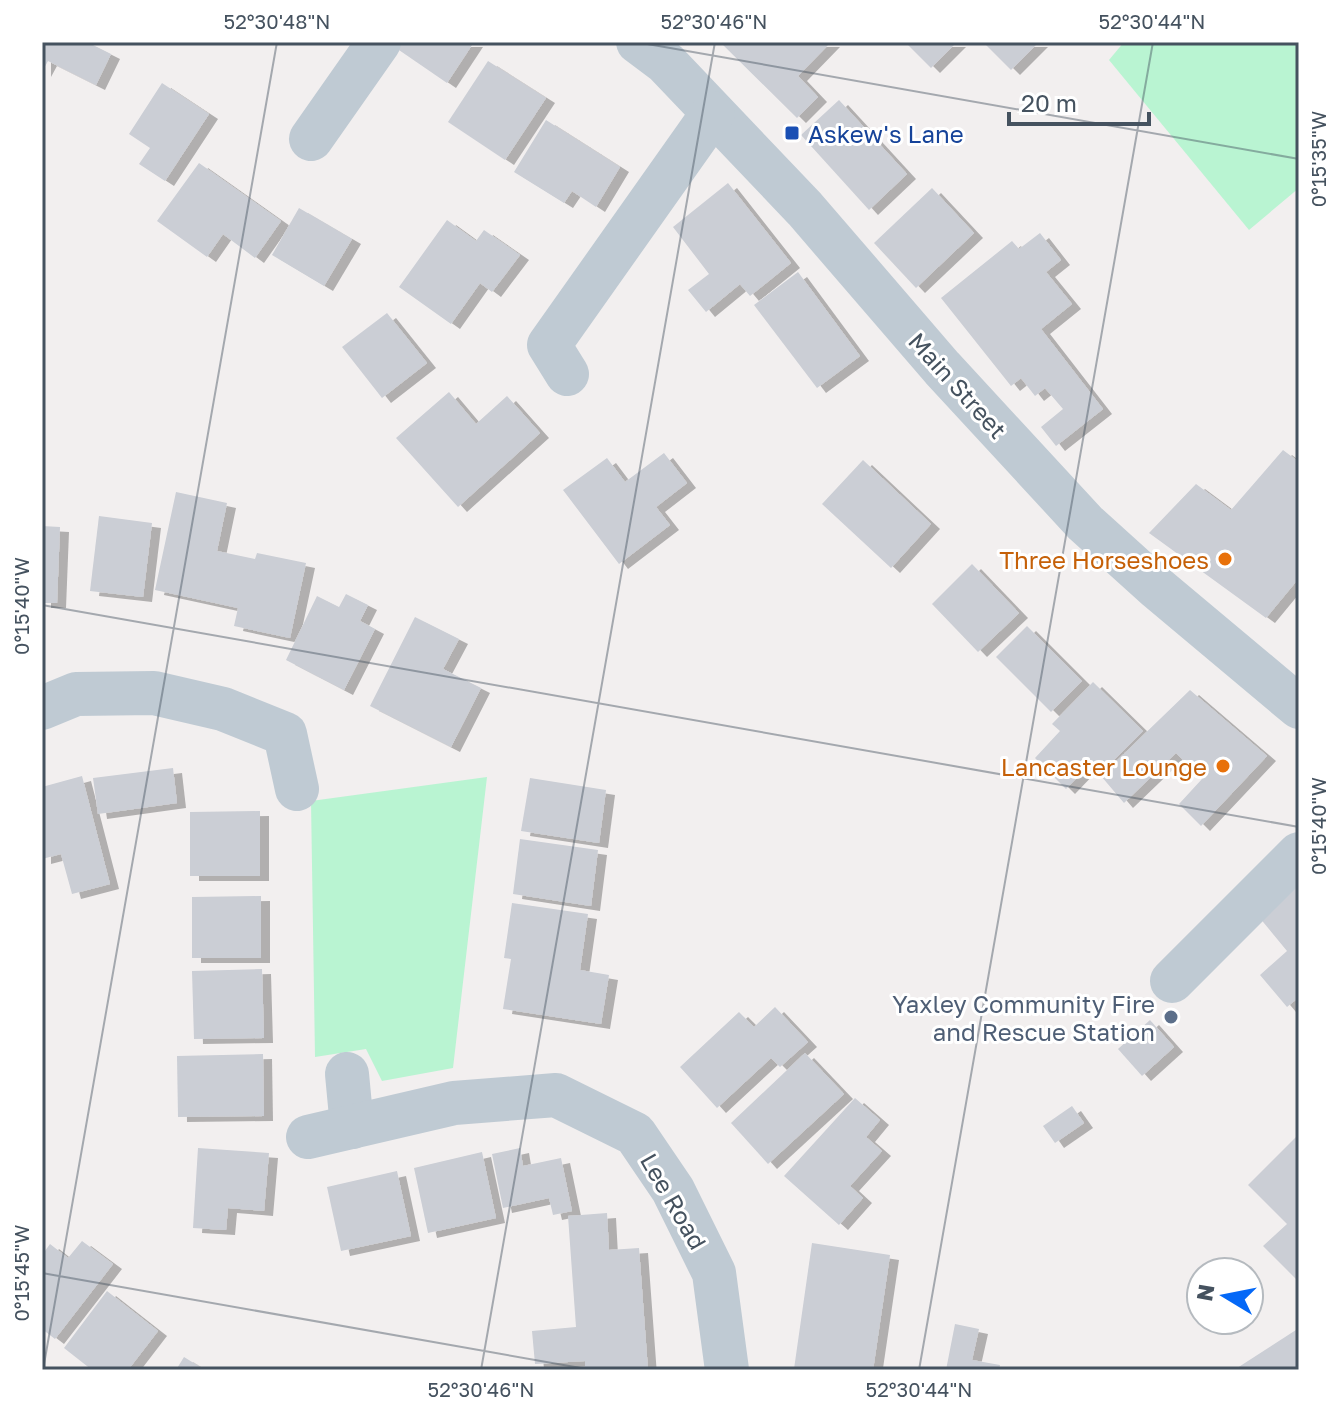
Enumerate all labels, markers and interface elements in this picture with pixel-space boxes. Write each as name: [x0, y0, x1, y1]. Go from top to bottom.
text: 52°30'48"N: [224, 9, 330, 33]
text: 52°30'46"N: [661, 9, 767, 33]
text: 52°30'44"N: [1099, 9, 1205, 33]
scale bar: [1009, 76, 1149, 126]
text: 20 m: [1021, 88, 1077, 117]
text: 0°15'35"W: [1306, 111, 1330, 207]
place label: Askew's Lane: [808, 119, 964, 148]
marker: Askew's Lane: [783, 124, 801, 142]
street label: Main Street: [903, 326, 1013, 444]
place label: Three Horseshoes: [999, 545, 1209, 574]
marker: Three Horseshoes: [1216, 550, 1234, 568]
text: 0°15'40"W: [9, 557, 33, 655]
place label: Lancaster Lounge: [1001, 752, 1207, 781]
marker: Lancaster Lounge: [1214, 757, 1232, 775]
text: 0°15'40"W: [1306, 777, 1330, 875]
place label: Yaxley Community Fire and Rescue Station: [892, 989, 1155, 1046]
marker: Yaxley Community Fire and Rescue Station: [1162, 1008, 1180, 1026]
street label: Lee Road: [635, 1148, 713, 1254]
text: 0°15'45"W: [9, 1224, 33, 1322]
north arrow: [1185, 1256, 1265, 1336]
text: N: [1190, 1282, 1220, 1303]
text: 52°30'46"N: [428, 1377, 534, 1401]
text: 52°30'44"N: [866, 1377, 972, 1401]

